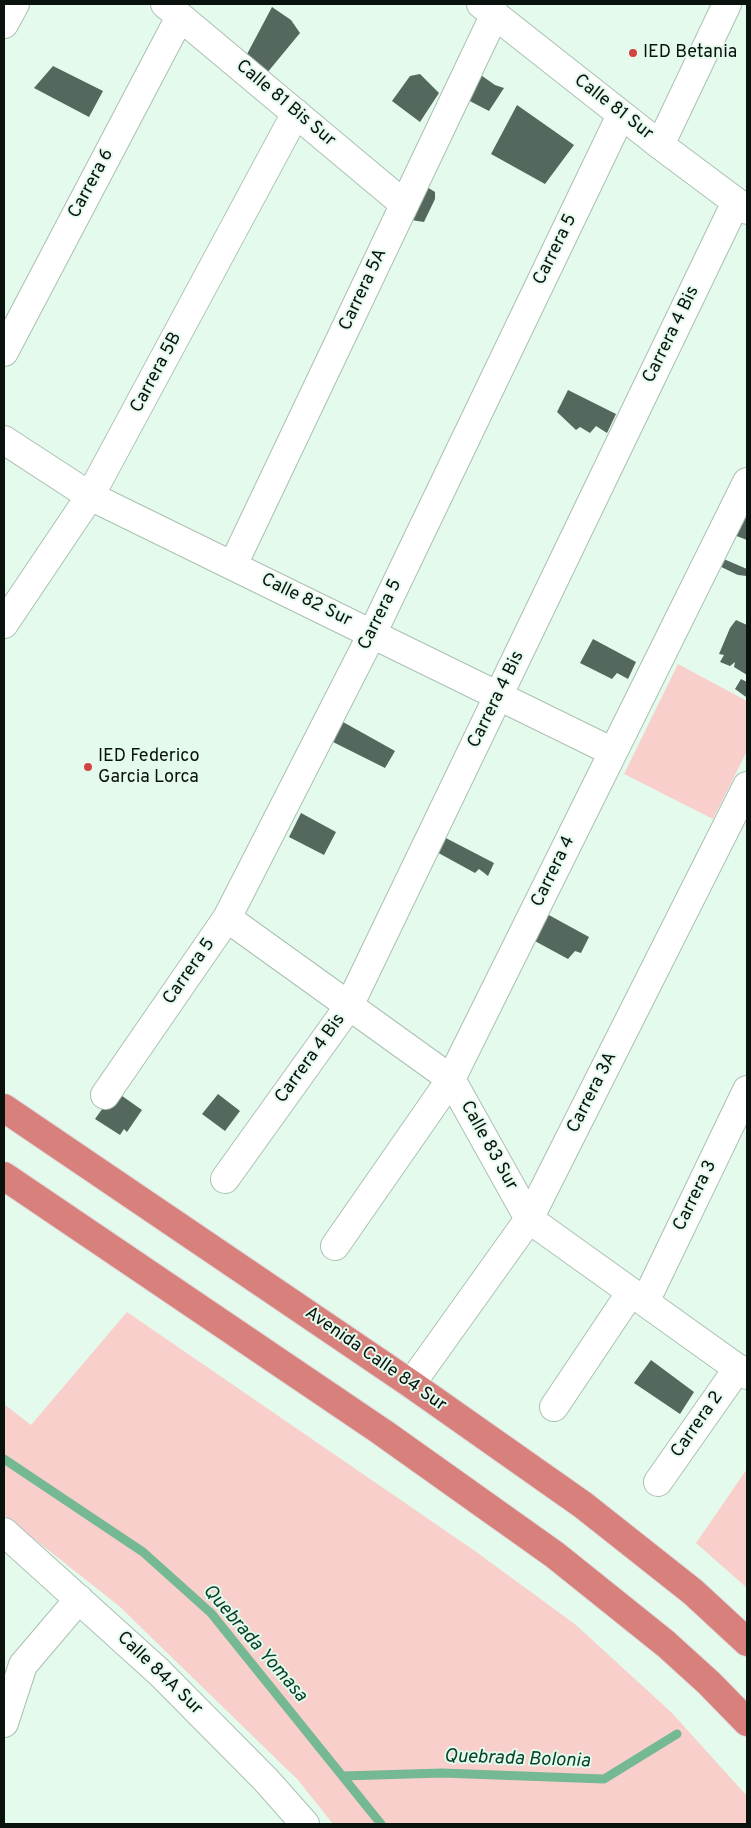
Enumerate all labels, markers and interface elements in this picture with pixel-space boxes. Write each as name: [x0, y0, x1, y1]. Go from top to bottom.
place label: IED Betania: [643, 42, 737, 64]
marker: IED Betania: [627, 47, 639, 59]
street label: Calle 81 Bis Sur: [231, 56, 339, 152]
street label: Calle 81 Sur: [569, 70, 657, 146]
street label: Carrera 6: [65, 145, 119, 223]
street label: Carrera 5: [530, 211, 582, 289]
street label: Carrera 5A: [336, 246, 392, 334]
street label: Carrera 4 Bis: [639, 283, 705, 387]
street label: Carrera 5B: [127, 329, 187, 417]
street label: Calle 82 Sur: [257, 570, 355, 632]
street label: Carrera 5: [355, 576, 407, 654]
street label: Carrera 4 Bis: [464, 648, 530, 752]
place label: IED Federico Garcia Lorca: [98, 746, 200, 789]
marker: IED Federico Garcia Lorca: [82, 761, 94, 773]
street label: Carrera 4: [528, 833, 580, 911]
street label: Carrera 5: [159, 935, 221, 1009]
street label: Carrera 4 Bis: [271, 1010, 351, 1108]
street label: Carrera 3A: [563, 1049, 623, 1137]
street label: Calle 83 Sur: [455, 1098, 521, 1194]
street label: Carrera 3: [670, 1157, 722, 1235]
street label: Avenida Calle 84 Sur: [300, 1303, 450, 1417]
street label: Carrera 2: [667, 1388, 729, 1462]
water label: Quebrada Yomasa: [197, 1581, 311, 1707]
street label: Calle 84A Sur: [112, 1628, 206, 1720]
water label: Quebrada Bolonia: [444, 1746, 590, 1774]

